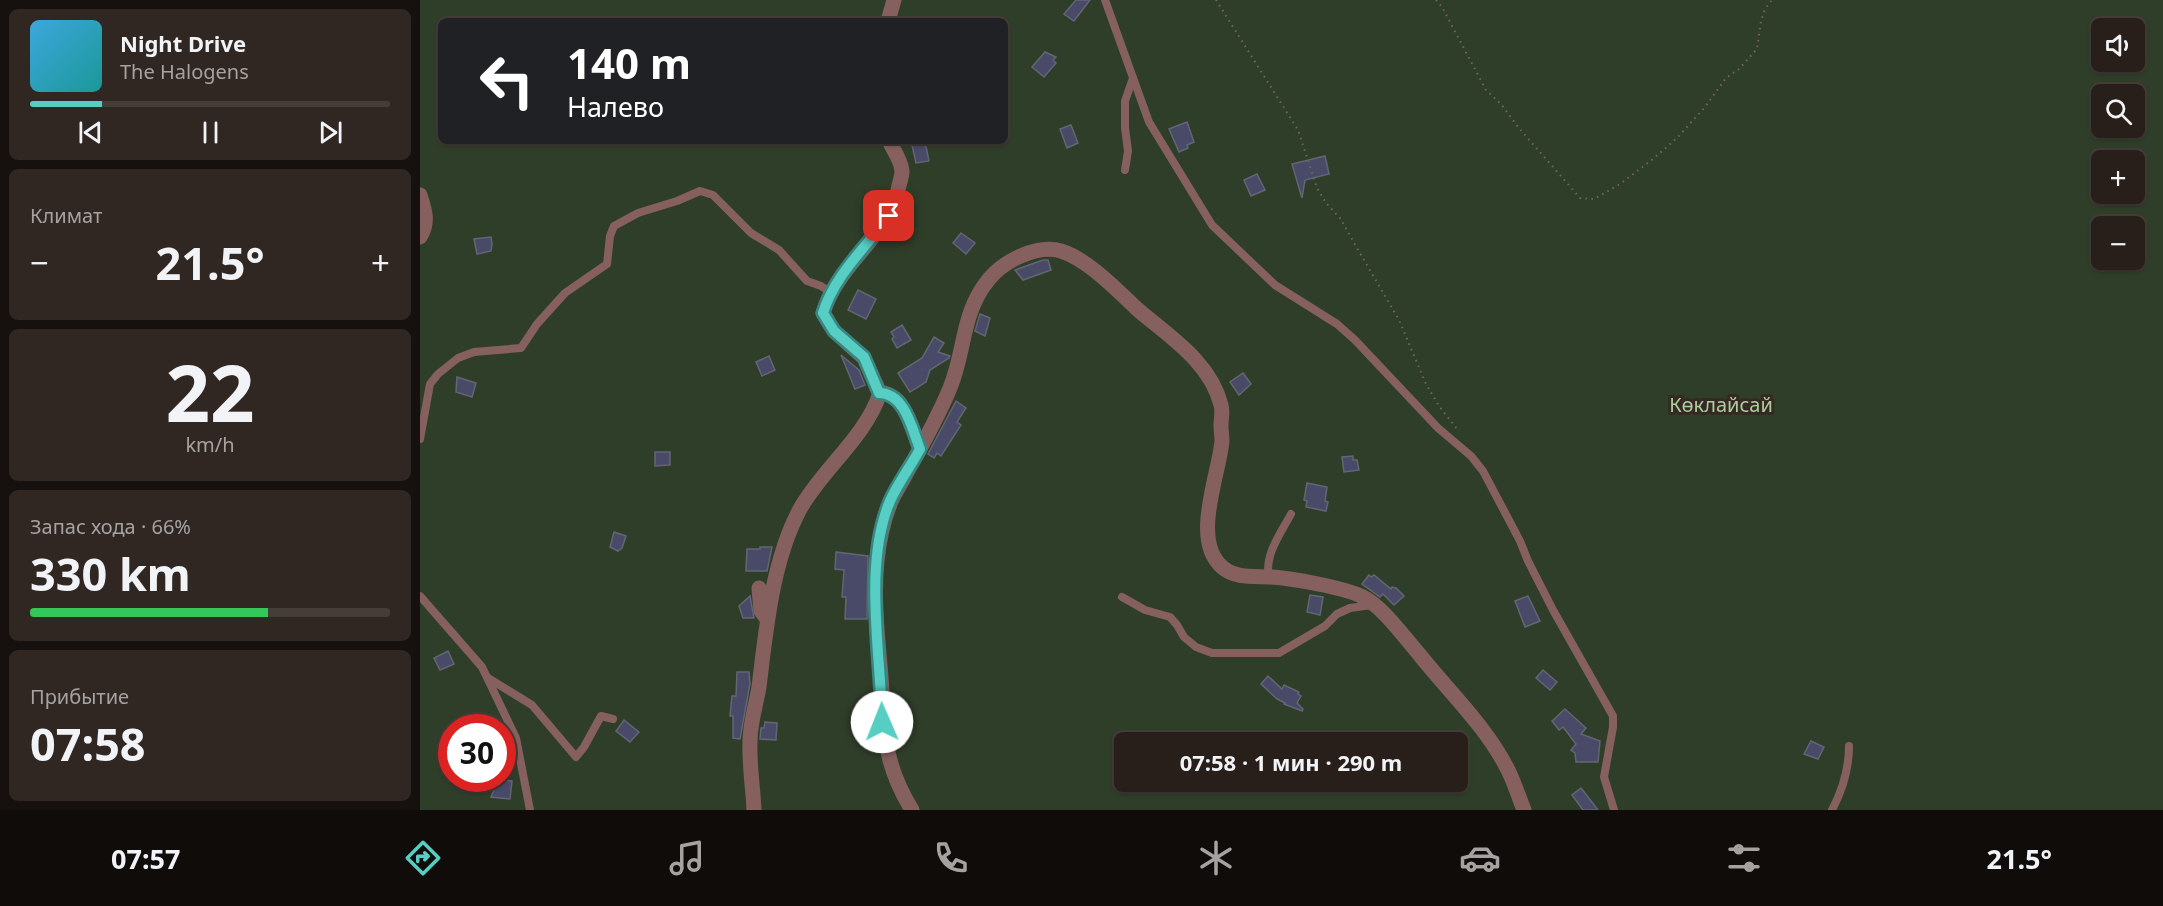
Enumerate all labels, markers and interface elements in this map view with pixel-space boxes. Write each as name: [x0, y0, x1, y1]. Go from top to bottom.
map controls: [2091, 18, 2145, 270]
button: sound: [2091, 18, 2145, 72]
text: Night Drive: [120, 28, 246, 58]
text: 140 m: [567, 34, 691, 91]
icon: left: [468, 42, 546, 120]
text: The Halogens: [120, 58, 249, 85]
button: search: [2091, 84, 2145, 138]
text: Налево: [567, 88, 664, 125]
icon: previous: [74, 116, 107, 149]
icon: pause: [194, 116, 227, 149]
icon: next: [314, 116, 347, 149]
button: +: [2091, 150, 2145, 204]
pin: [863, 190, 914, 241]
icon: arrive: [872, 199, 905, 232]
text: Климат: [30, 202, 102, 229]
button: −: [2091, 216, 2145, 270]
text: 21.5°: [156, 232, 264, 293]
text: −: [30, 240, 49, 285]
text: +: [371, 240, 390, 285]
text: 22: [165, 339, 255, 445]
park label: Көклайсай: [1669, 391, 1773, 418]
text: km/h: [185, 431, 235, 458]
text: Запас хода · 66%: [30, 513, 191, 540]
text: 330 km: [30, 543, 191, 604]
text: Прибытие: [30, 683, 129, 710]
position arrow: [850, 690, 914, 754]
text: 07:58: [30, 713, 146, 774]
speed limit sign: 30: [438, 714, 516, 792]
text: 07:58 · 1 мин · 290 m: [1180, 747, 1402, 777]
icon: directions: [402, 837, 444, 879]
icon: music: [666, 837, 708, 879]
icon: phone: [930, 837, 972, 879]
icon: climate: [1195, 837, 1237, 879]
icon: car: [1459, 837, 1501, 879]
icon: filters: [1723, 837, 1765, 879]
text: 07:57: [111, 840, 180, 877]
text: 21.5°: [1987, 840, 2052, 877]

